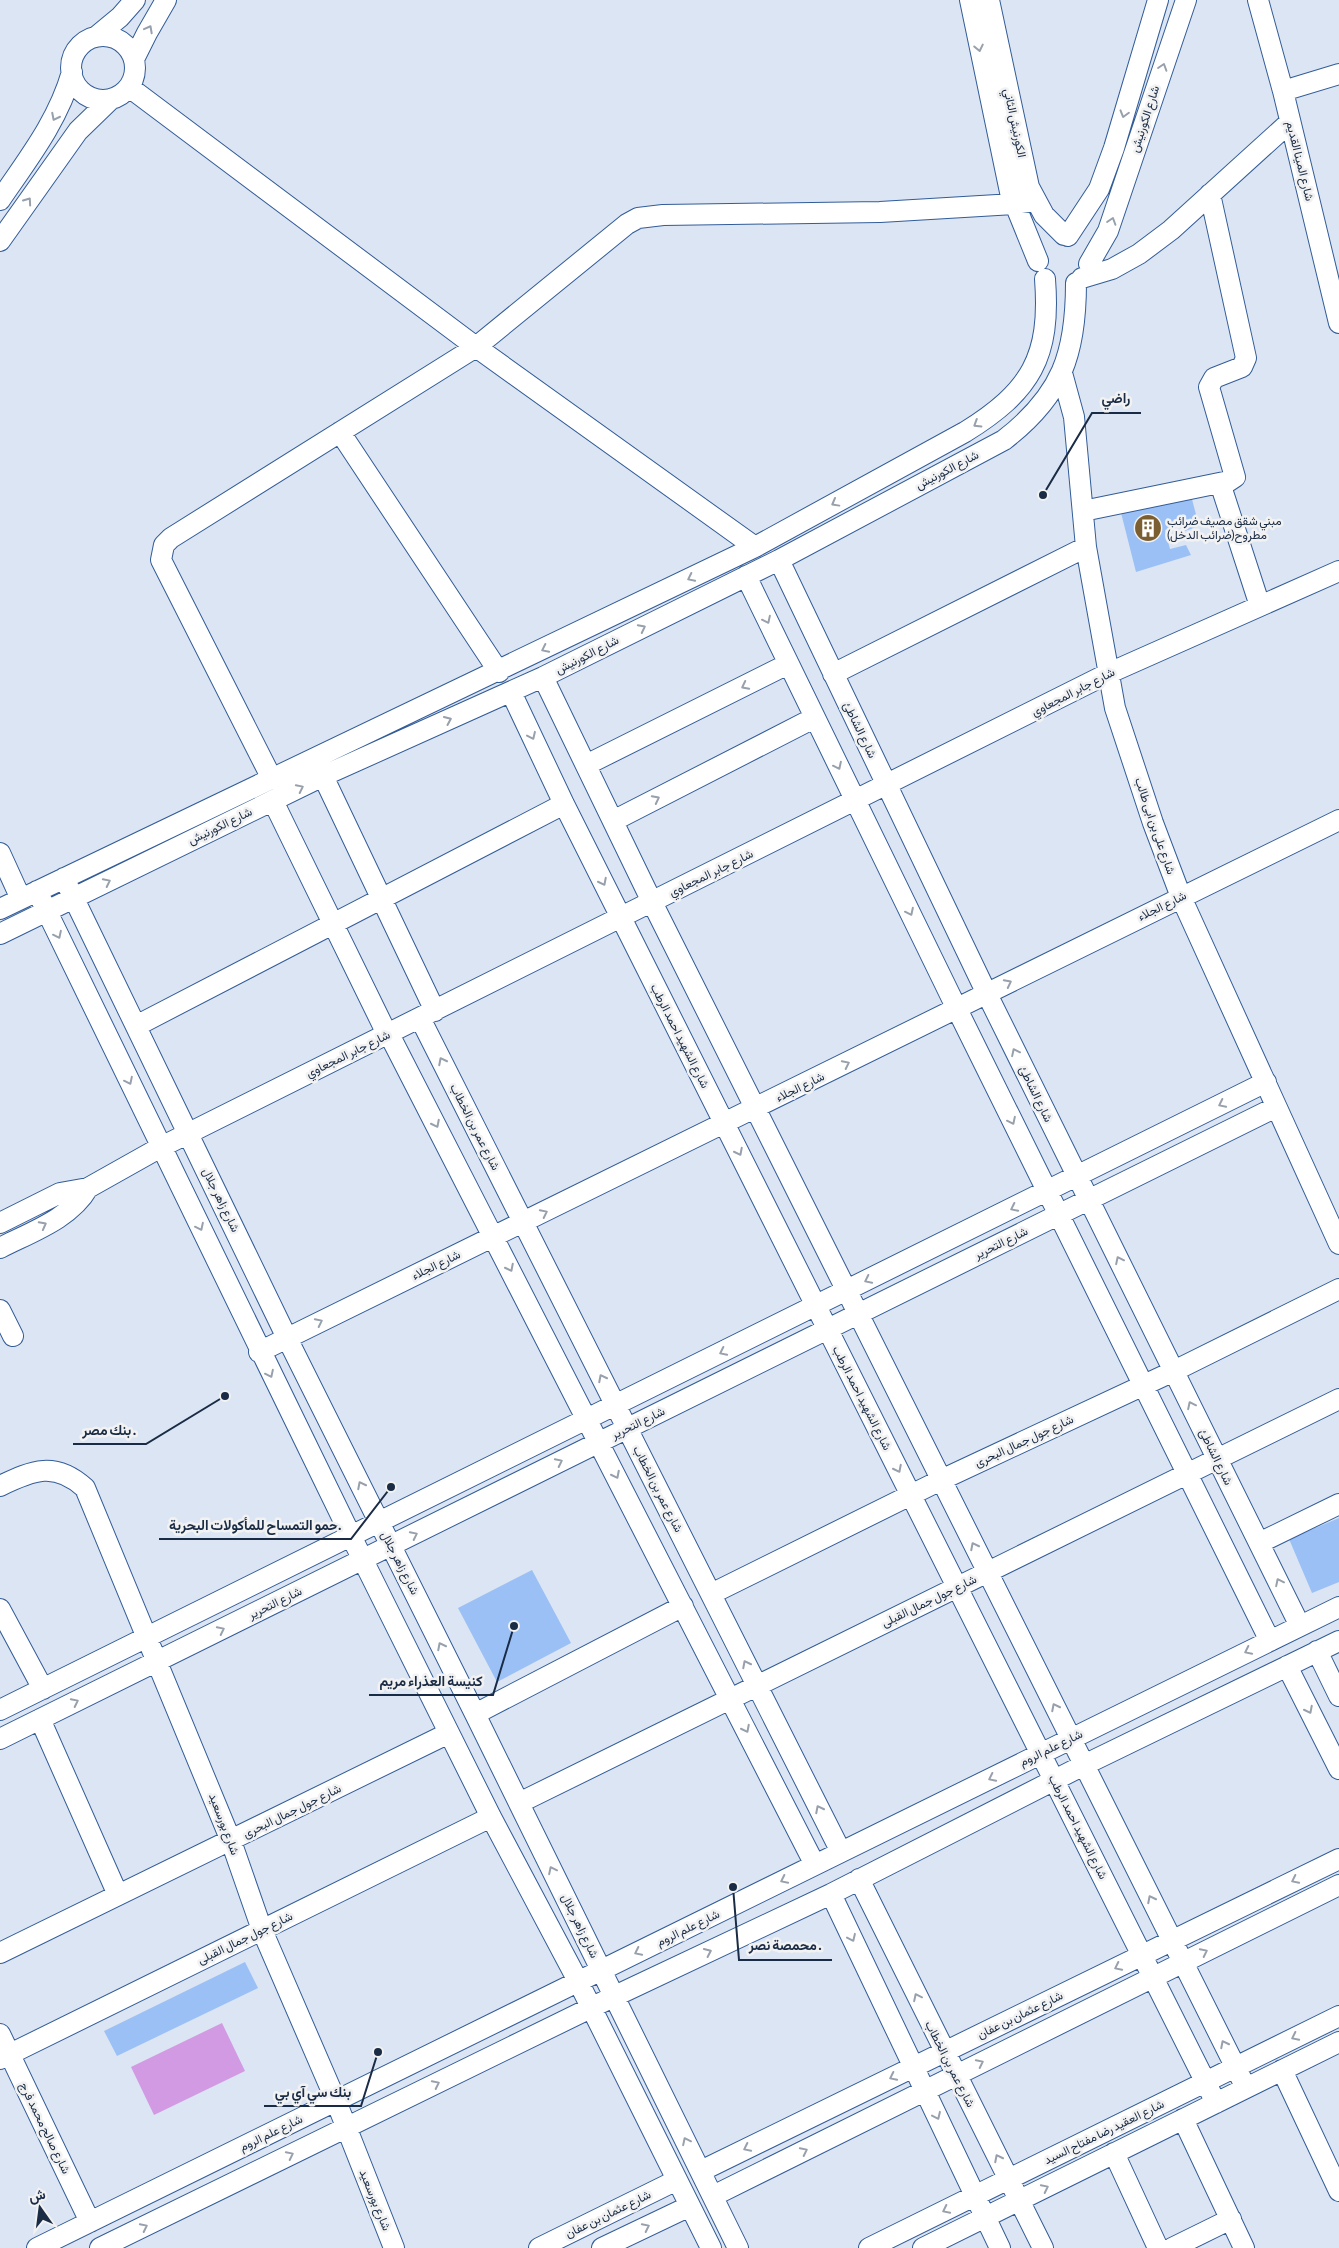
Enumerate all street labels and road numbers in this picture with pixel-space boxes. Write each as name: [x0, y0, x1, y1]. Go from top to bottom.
street label: شارع الكورنيش: [1128, 84, 1164, 155]
street label: الكورنيش الثاني: [998, 87, 1029, 160]
street label: شارع المينا القديم: [1281, 120, 1317, 203]
street label: شارع الكورنيش: [913, 448, 982, 494]
street label: شارع الكورنيش: [553, 633, 622, 679]
street label: شارع جابر المجعاوي: [1029, 665, 1118, 722]
street label: شارع الشاطئ: [839, 700, 880, 761]
street label: شارع على بن ابى طالب: [1130, 776, 1178, 877]
street label: شارع الكورنيش: [186, 804, 255, 849]
street label: شارع جابر المجعاوي: [667, 847, 757, 902]
street label: شارع الجلاء: [1135, 888, 1189, 926]
street label: شارع الشهيد احمد الرطب: [646, 982, 712, 1091]
street label: شارع جابر المجعاوي: [304, 1028, 394, 1083]
street label: شارع الشاطئ: [1015, 1064, 1056, 1125]
street label: شارع الجلاء: [773, 1069, 827, 1107]
street label: شارع عمر بن الخطاب: [445, 1081, 503, 1173]
street label: شارع زاهر جلال: [198, 1166, 243, 1235]
street label: شارع التحرير: [971, 1224, 1031, 1264]
street label: شارع الجلاء: [409, 1247, 463, 1285]
street label: شارع الشهيد احمد الرطب: [828, 1344, 894, 1453]
street label: شارع التحرير: [608, 1404, 668, 1444]
street label: شارع جول جمال البحرى: [972, 1412, 1077, 1472]
street label: شارع الشاطئ: [1195, 1427, 1236, 1488]
street label: شارع عمر بن الخطاب: [628, 1443, 686, 1535]
street label: شارع زاهر جلال: [376, 1529, 422, 1598]
street label: شارع جول جمال القبلى: [879, 1572, 980, 1632]
street label: شارع التحرير: [245, 1584, 305, 1624]
street label: شارع علم الروم: [1017, 1727, 1086, 1771]
street label: شارع الشهيد احمد الرطب: [1044, 1773, 1110, 1882]
street label: شارع جول جمال البحرى: [241, 1781, 344, 1843]
street label: شارع بورسعيد: [204, 1791, 242, 1858]
street label: شارع زاهر جلال: [557, 1892, 602, 1961]
street label: شارع علم الروم: [654, 1907, 723, 1951]
street label: شارع جول جمال القبلى: [195, 1909, 296, 1969]
street label: شارع عثمان بن عفان: [975, 1988, 1066, 2044]
street label: شارع عمر بن الخطاب: [920, 2018, 978, 2110]
street label: شارع صالح محمد فرج: [15, 2080, 73, 2177]
street label: شارع العقيد رضا مفتاح السيد: [1042, 2097, 1167, 2169]
street label: شارع علم الروم: [237, 2112, 306, 2156]
street label: شارع بورسعيد: [355, 2167, 394, 2233]
street label: شارع عثمان بن عفان: [563, 2187, 654, 2243]

